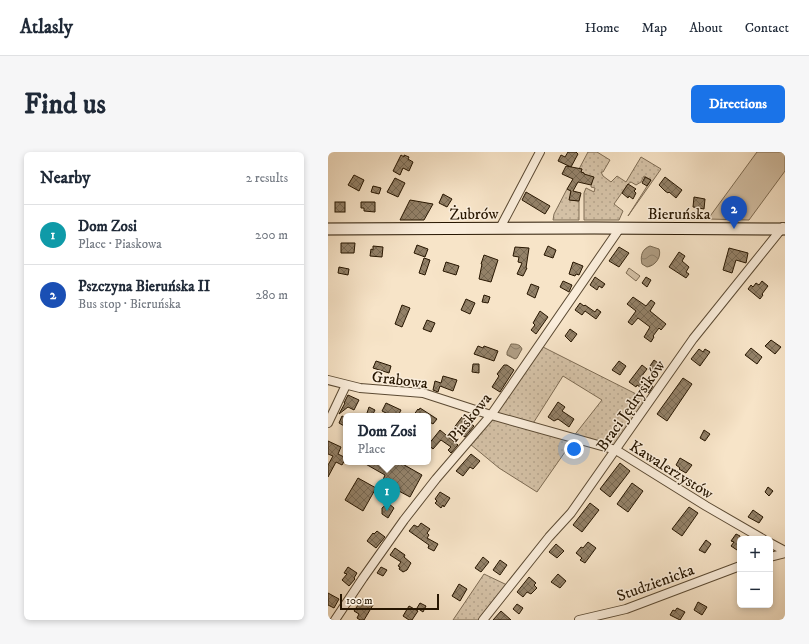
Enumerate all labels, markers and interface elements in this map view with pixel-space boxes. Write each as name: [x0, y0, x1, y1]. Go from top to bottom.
text: Atlasly: [20, 16, 73, 39]
text: Home: [585, 19, 619, 37]
text: Map: [641, 19, 667, 37]
text: About: [689, 19, 723, 37]
text: Contact: [745, 19, 789, 37]
button: Directions: [691, 85, 785, 123]
text: Find us: [24, 87, 106, 122]
text: Nearby: [40, 167, 90, 189]
text: 2 results: [246, 170, 288, 186]
pin: 2: [721, 196, 747, 229]
street label: Żubrów: [449, 204, 500, 224]
street label: Bieruńska: [648, 204, 711, 224]
text: Dom Zosi: [78, 217, 137, 236]
text: 1: [51, 227, 55, 243]
text: 200 m: [255, 227, 288, 243]
text: Place · Piaskowa: [78, 236, 162, 252]
text: Pszczyna Bieruńska II: [78, 277, 210, 296]
text: 2: [50, 287, 56, 303]
text: 280 m: [256, 287, 288, 303]
text: Bus stop · Bieruńska: [78, 296, 181, 312]
street label: Braci Jędrysików: [592, 355, 670, 455]
street label: Grabowa: [371, 367, 429, 393]
street label: Piaskowa: [444, 389, 496, 447]
popup: [343, 413, 431, 465]
text: Dom Zosi: [358, 422, 416, 441]
street label: Kawalerzystów: [626, 436, 718, 504]
your location: [564, 439, 584, 459]
text: Place: [358, 441, 386, 457]
pin: 1: [374, 478, 400, 511]
map controls: [737, 536, 773, 608]
button: +: [737, 536, 773, 572]
street label: Studzienicka: [614, 560, 697, 606]
button: −: [737, 572, 773, 608]
scale bar: [340, 592, 439, 611]
text: 100 m: [346, 594, 372, 608]

